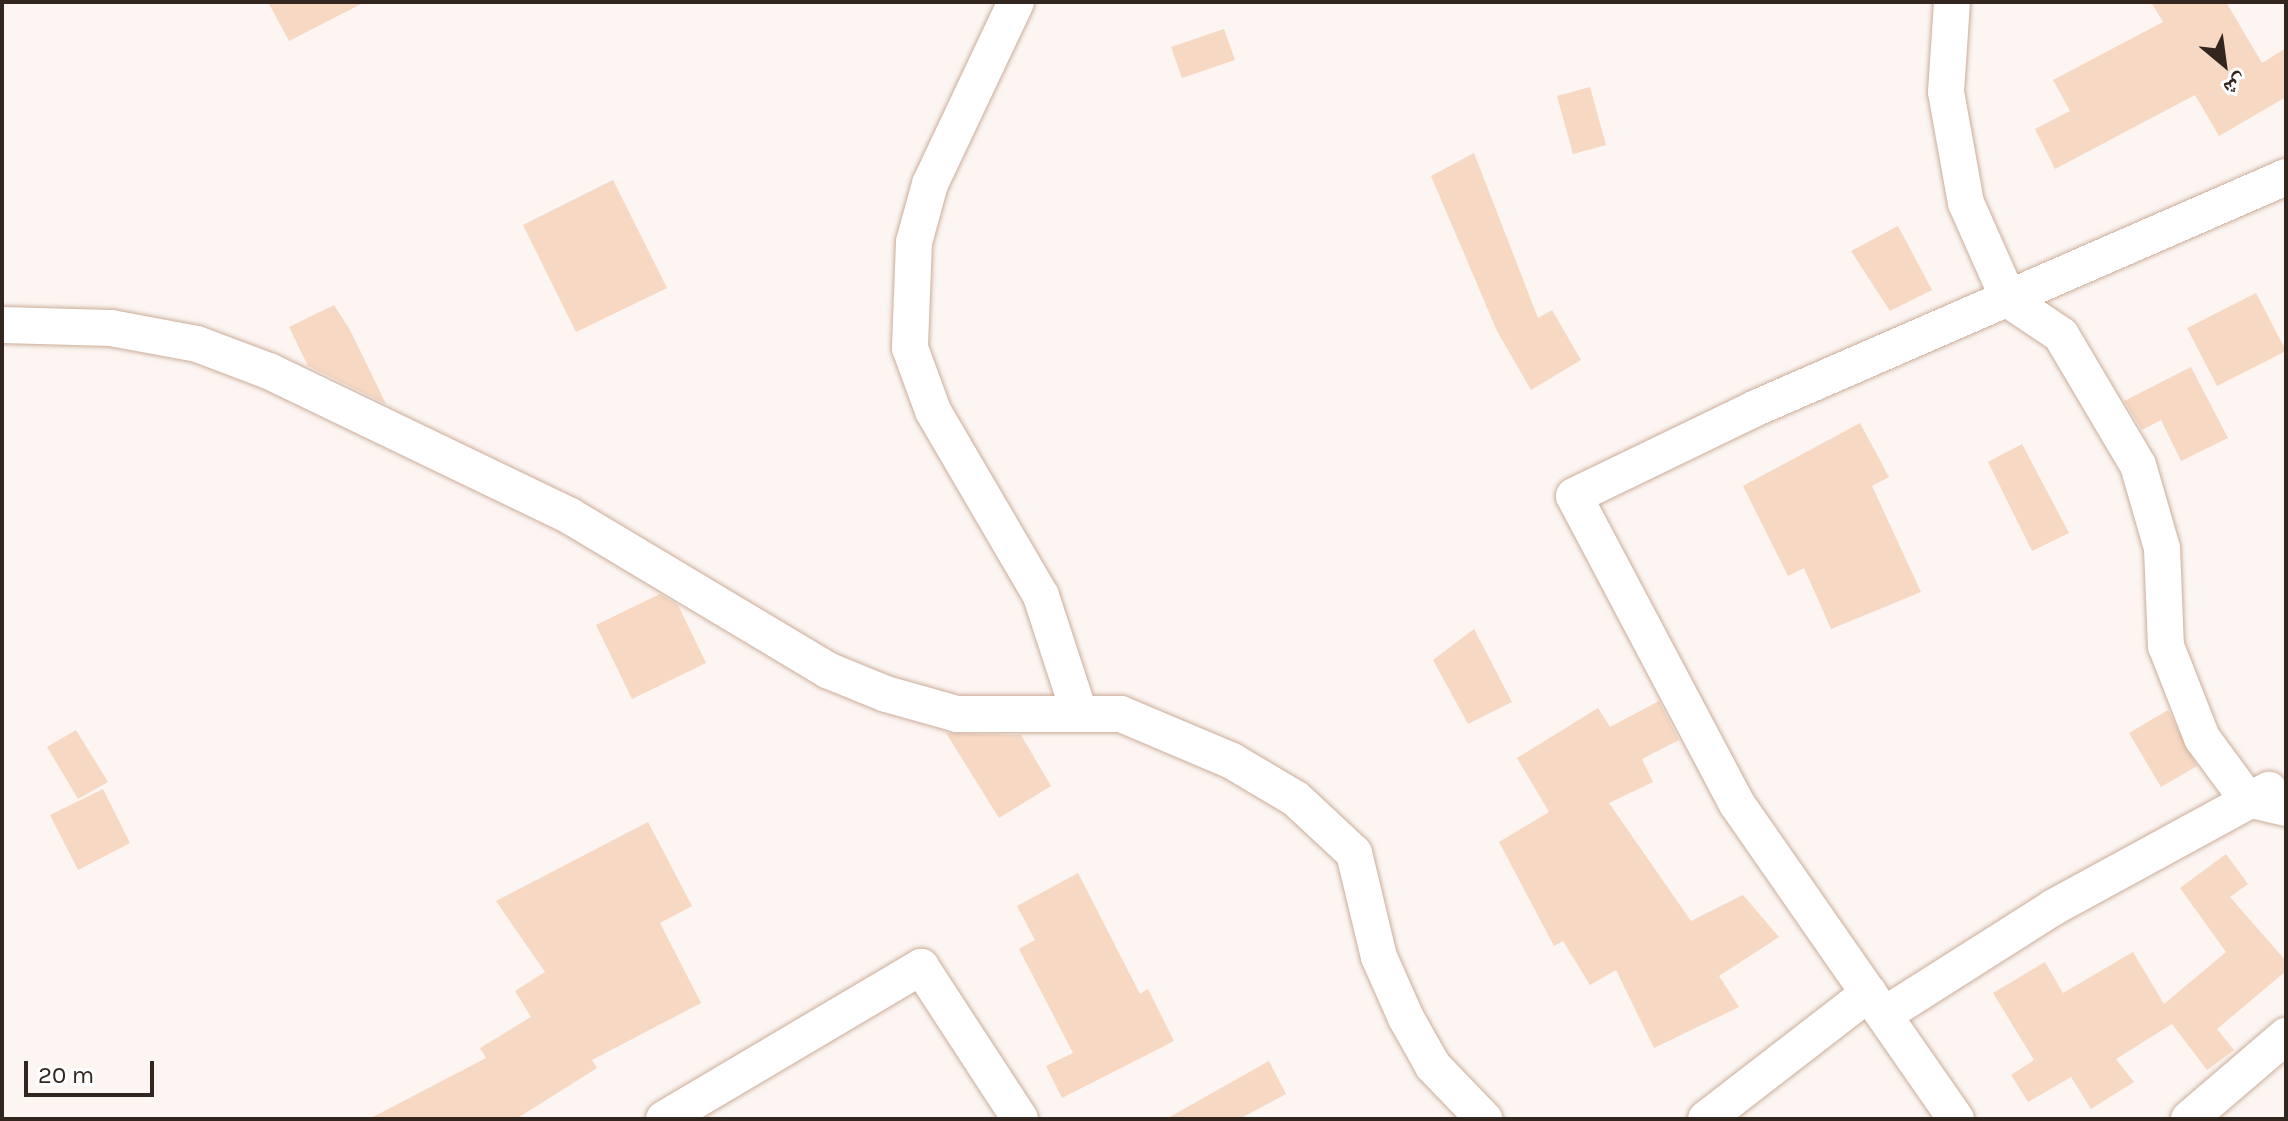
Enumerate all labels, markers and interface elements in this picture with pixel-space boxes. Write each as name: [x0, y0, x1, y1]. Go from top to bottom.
north arrow: [2184, 24, 2264, 104]
text: ش: [2219, 68, 2252, 102]
scale bar: [28, 1045, 158, 1095]
text: 20 m: [38, 1061, 94, 1089]

